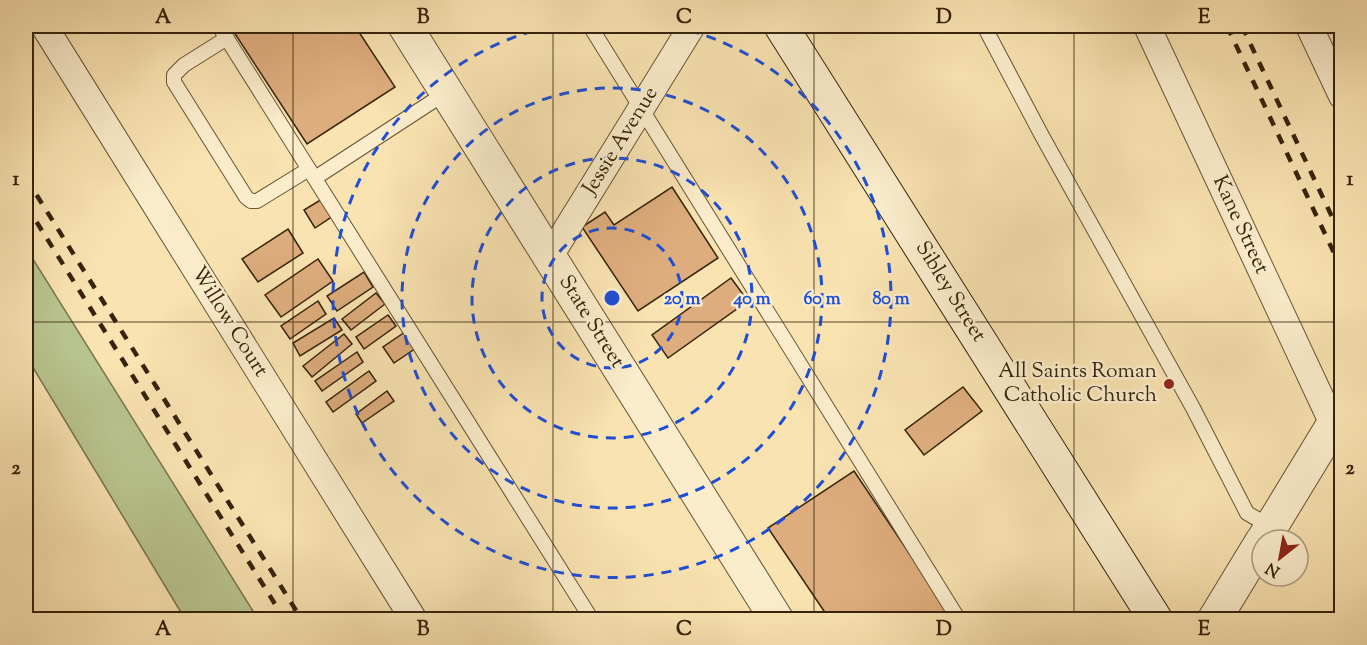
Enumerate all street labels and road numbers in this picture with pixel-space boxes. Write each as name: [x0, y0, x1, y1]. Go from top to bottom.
street label: Jessie Avenue: [575, 81, 666, 202]
street label: Kane Street: [1204, 171, 1276, 279]
street label: Sibley Street: [907, 236, 993, 348]
street label: Willow Court: [183, 261, 275, 383]
street label: State Street: [550, 270, 632, 374]

